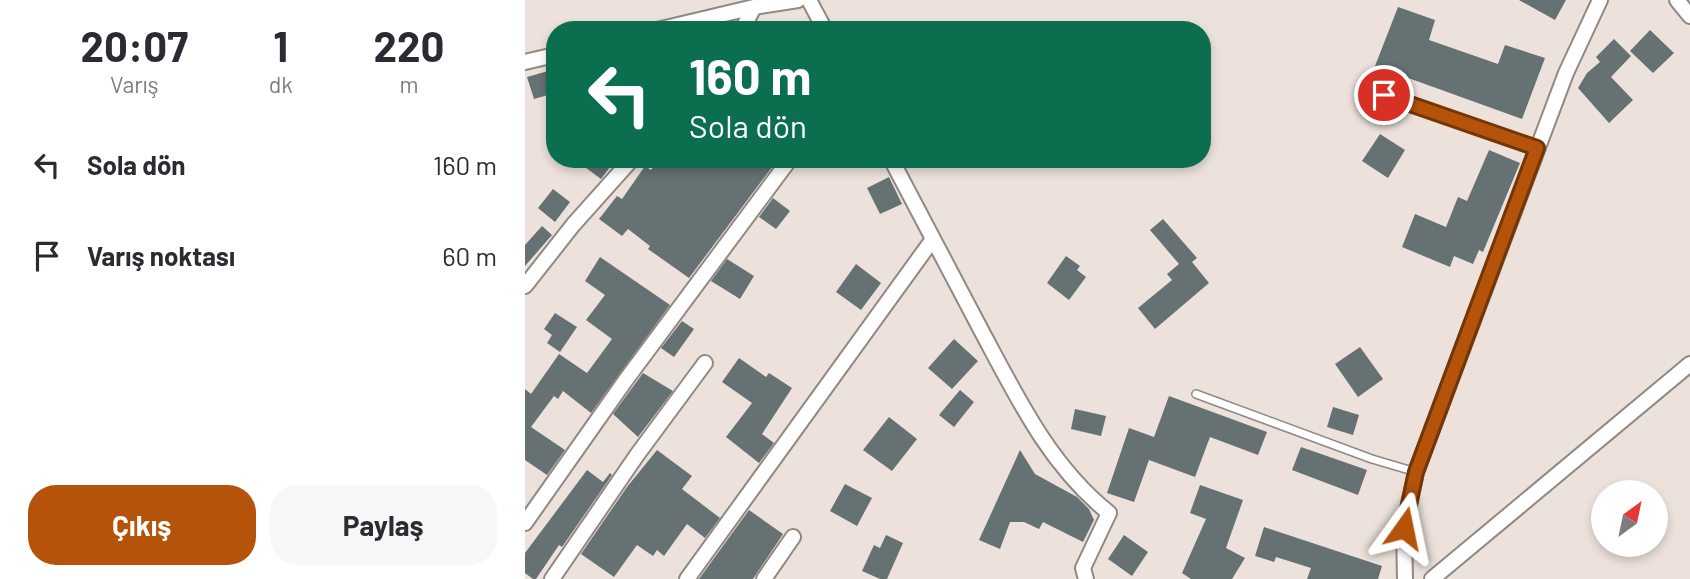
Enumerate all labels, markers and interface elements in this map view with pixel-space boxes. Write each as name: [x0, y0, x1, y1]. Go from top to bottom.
text: 20:07: [81, 20, 188, 70]
text: 1: [273, 20, 288, 70]
text: 220: [373, 20, 444, 70]
text: 160 m: [689, 46, 811, 105]
icon: left: [574, 49, 665, 140]
pin: [1354, 65, 1414, 125]
text: Varış: [110, 70, 159, 98]
text: dk: [269, 70, 293, 98]
text: m: [399, 70, 418, 98]
icon: arrive: [1365, 76, 1403, 114]
text: Sola dön: [689, 106, 807, 144]
icon: left: [28, 146, 66, 184]
text: Sola dön: [87, 149, 185, 180]
text: 160 m: [433, 149, 497, 180]
icon: arrive: [28, 237, 66, 275]
text: Varış noktası: [87, 240, 235, 271]
text: 60 m: [442, 240, 497, 271]
north arrow: [1591, 480, 1668, 556]
map controls: [1591, 480, 1668, 557]
button: Çıkış: [28, 485, 256, 565]
button: Paylaş: [270, 485, 497, 565]
position arrow: [1367, 491, 1441, 565]

